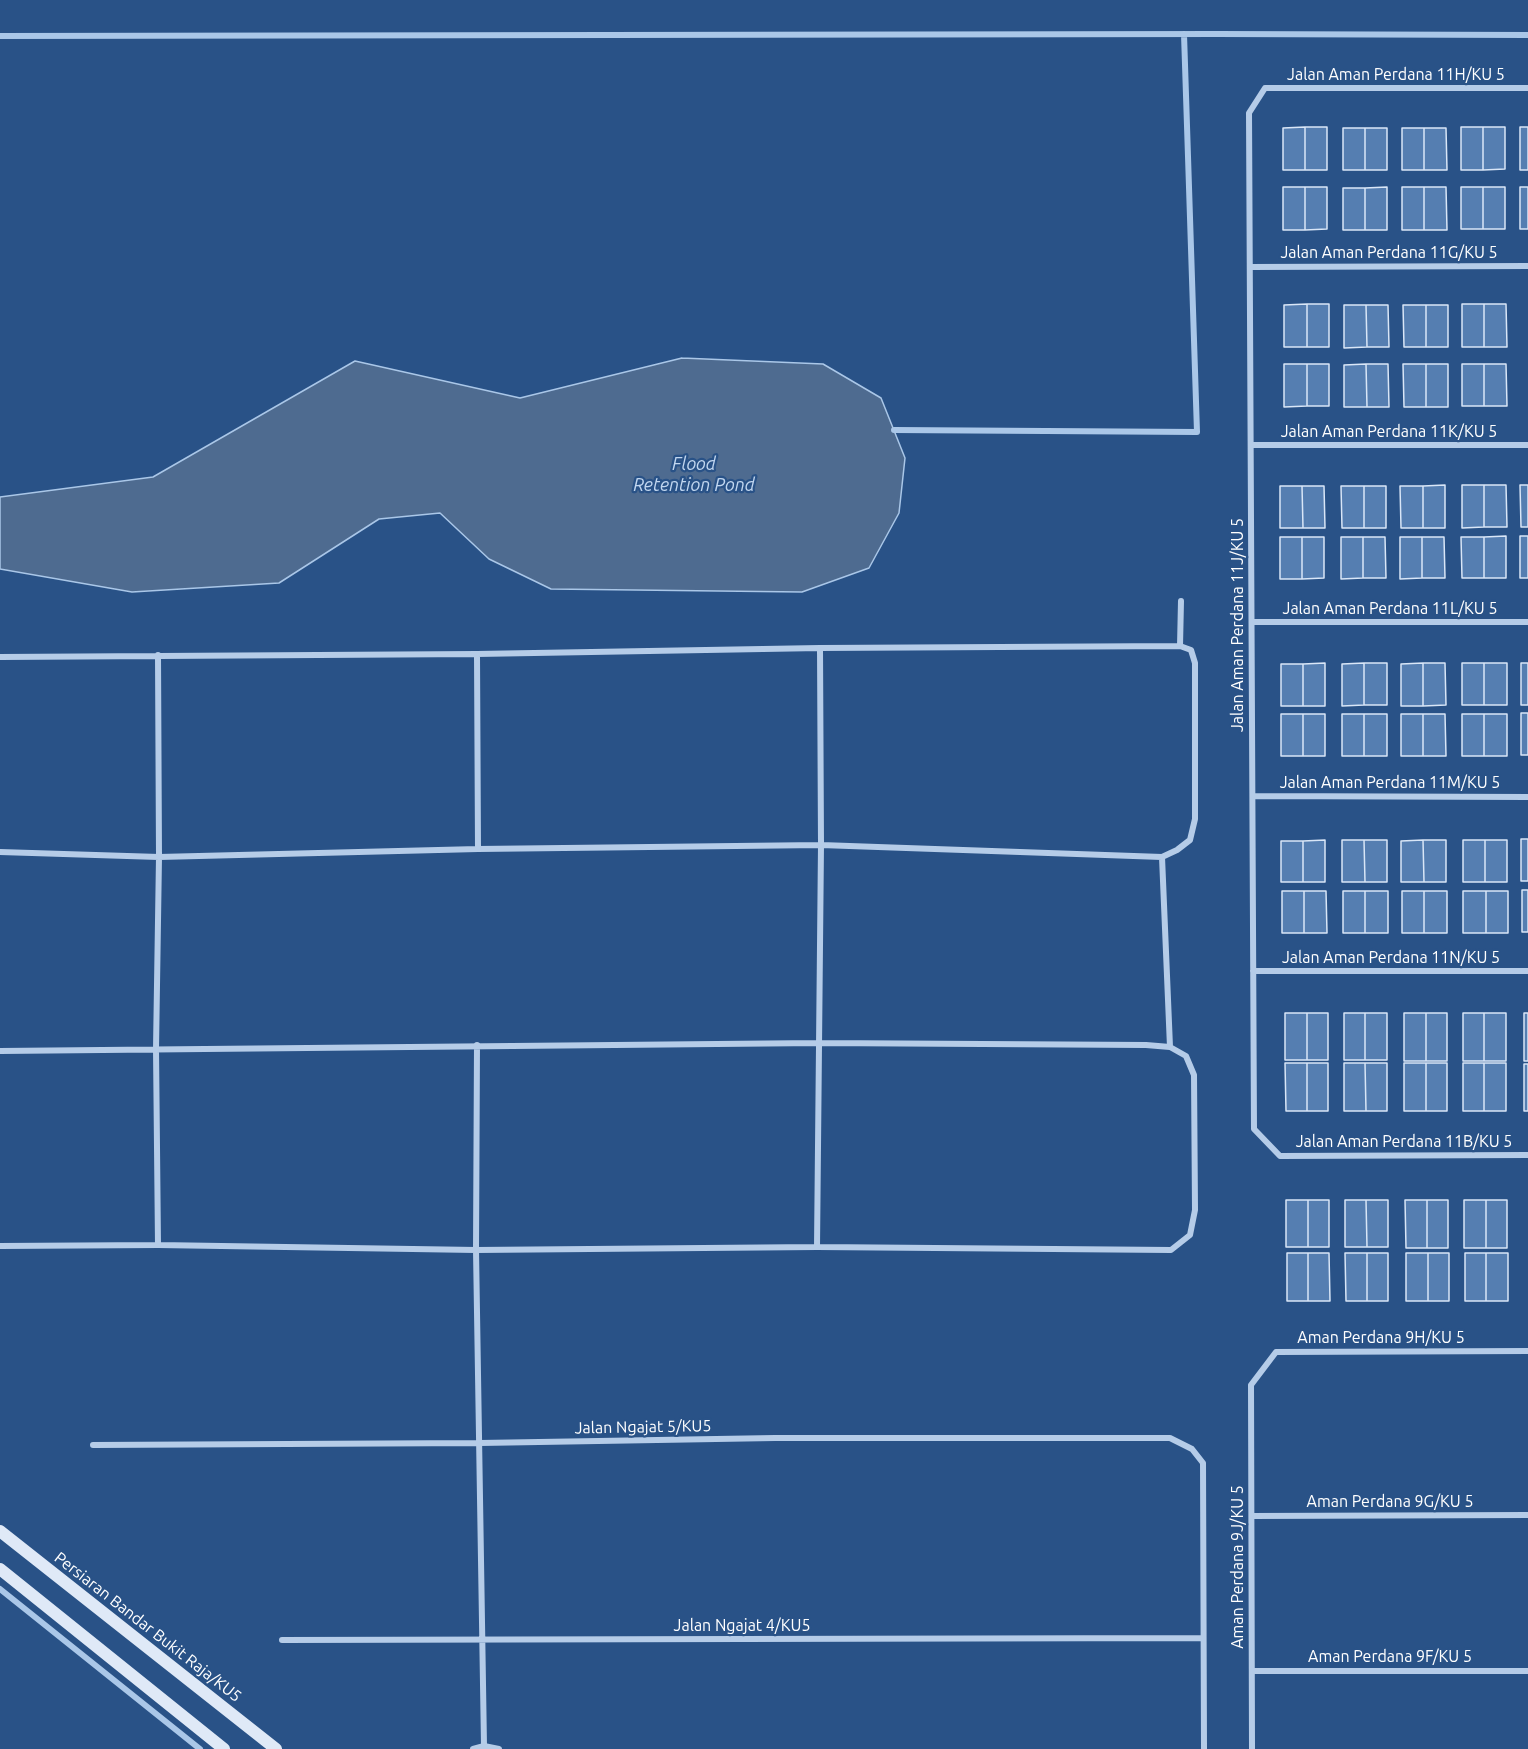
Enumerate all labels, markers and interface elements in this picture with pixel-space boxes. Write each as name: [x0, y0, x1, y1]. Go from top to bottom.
street label: Jalan Aman Perdana 11H/KU 5: [1287, 65, 1505, 85]
street label: Jalan Aman Perdana 11G/KU 5: [1280, 243, 1498, 263]
street label: Jalan Aman Perdana 11K/KU 5: [1281, 422, 1497, 442]
water label: Flood Retention Pond: [633, 453, 755, 496]
street label: Jalan Aman Perdana 11J/KU 5: [1228, 518, 1248, 732]
street label: Jalan Aman Perdana 11L/KU 5: [1283, 599, 1497, 619]
street label: Jalan Aman Perdana 11M/KU 5: [1280, 773, 1500, 793]
street label: Jalan Aman Perdana 11N/KU 5: [1282, 948, 1500, 968]
street label: Jalan Aman Perdana 11B/KU 5: [1296, 1132, 1512, 1152]
street label: Aman Perdana 9H/KU 5: [1297, 1328, 1465, 1348]
street label: Jalan Ngajat 5/KU5: [574, 1416, 712, 1438]
street label: Aman Perdana 9J/KU 5: [1228, 1485, 1248, 1649]
street label: Aman Perdana 9G/KU 5: [1307, 1492, 1473, 1512]
street label: Persiaran Bandar Bukit Raja/KU5: [51, 1548, 245, 1706]
street label: Jalan Ngajat 4/KU5: [674, 1616, 810, 1636]
street label: Aman Perdana 9F/KU 5: [1308, 1647, 1472, 1667]

